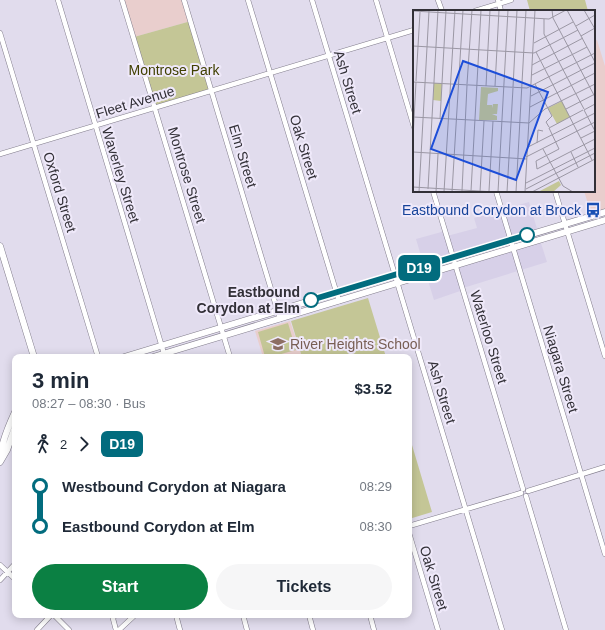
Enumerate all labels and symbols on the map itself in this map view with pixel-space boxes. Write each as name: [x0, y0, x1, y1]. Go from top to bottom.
inset map: [413, 10, 595, 192]
street label: Ash Street: [331, 48, 365, 116]
park label: Montrose Park: [128, 62, 221, 78]
street label: Fleet Avenue: [94, 82, 176, 122]
street label: Oak Street: [287, 113, 321, 181]
street label: Elm Street: [226, 122, 260, 190]
street label: Waverley Street: [99, 125, 143, 225]
street label: Montrose Street: [165, 125, 209, 225]
street label: Oxford Street: [40, 150, 80, 234]
bus stop icon: Eastbound Corydon at Brock: [584, 201, 602, 219]
place label: Eastbound Corydon at Brock: [402, 202, 582, 218]
unlabelled marker: [519, 227, 535, 243]
line badge: D19: [396, 255, 442, 281]
place label: Eastbound Corydon at Elm: [197, 284, 300, 316]
street label: Waterloo Street: [467, 288, 511, 386]
marker: Eastbound Corydon at Elm: [303, 292, 319, 308]
street label: Niagara Street: [540, 323, 582, 415]
school or university icon: River Heights School: [269, 335, 287, 353]
place label: River Heights School: [290, 336, 421, 352]
street label: Ash Street: [425, 358, 459, 426]
street label: Oak Street: [417, 544, 451, 612]

